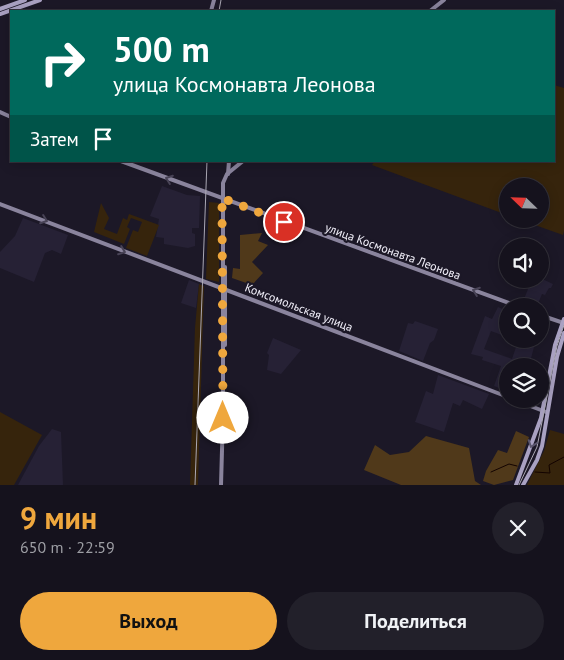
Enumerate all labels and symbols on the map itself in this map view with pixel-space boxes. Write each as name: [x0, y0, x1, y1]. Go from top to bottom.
one-way arrow: [165, 175, 174, 185]
north arrow: [499, 178, 549, 228]
pin: [263, 201, 305, 243]
one-way arrow: [39, 214, 47, 224]
street label: улица Космонавта Леонова: [323, 219, 463, 283]
one-way arrow: [118, 245, 126, 255]
street label: Комсомольская улица: [243, 279, 355, 335]
one-way arrow: [473, 287, 481, 297]
position arrow: [196, 391, 248, 443]
one-way arrow: [528, 439, 538, 448]

